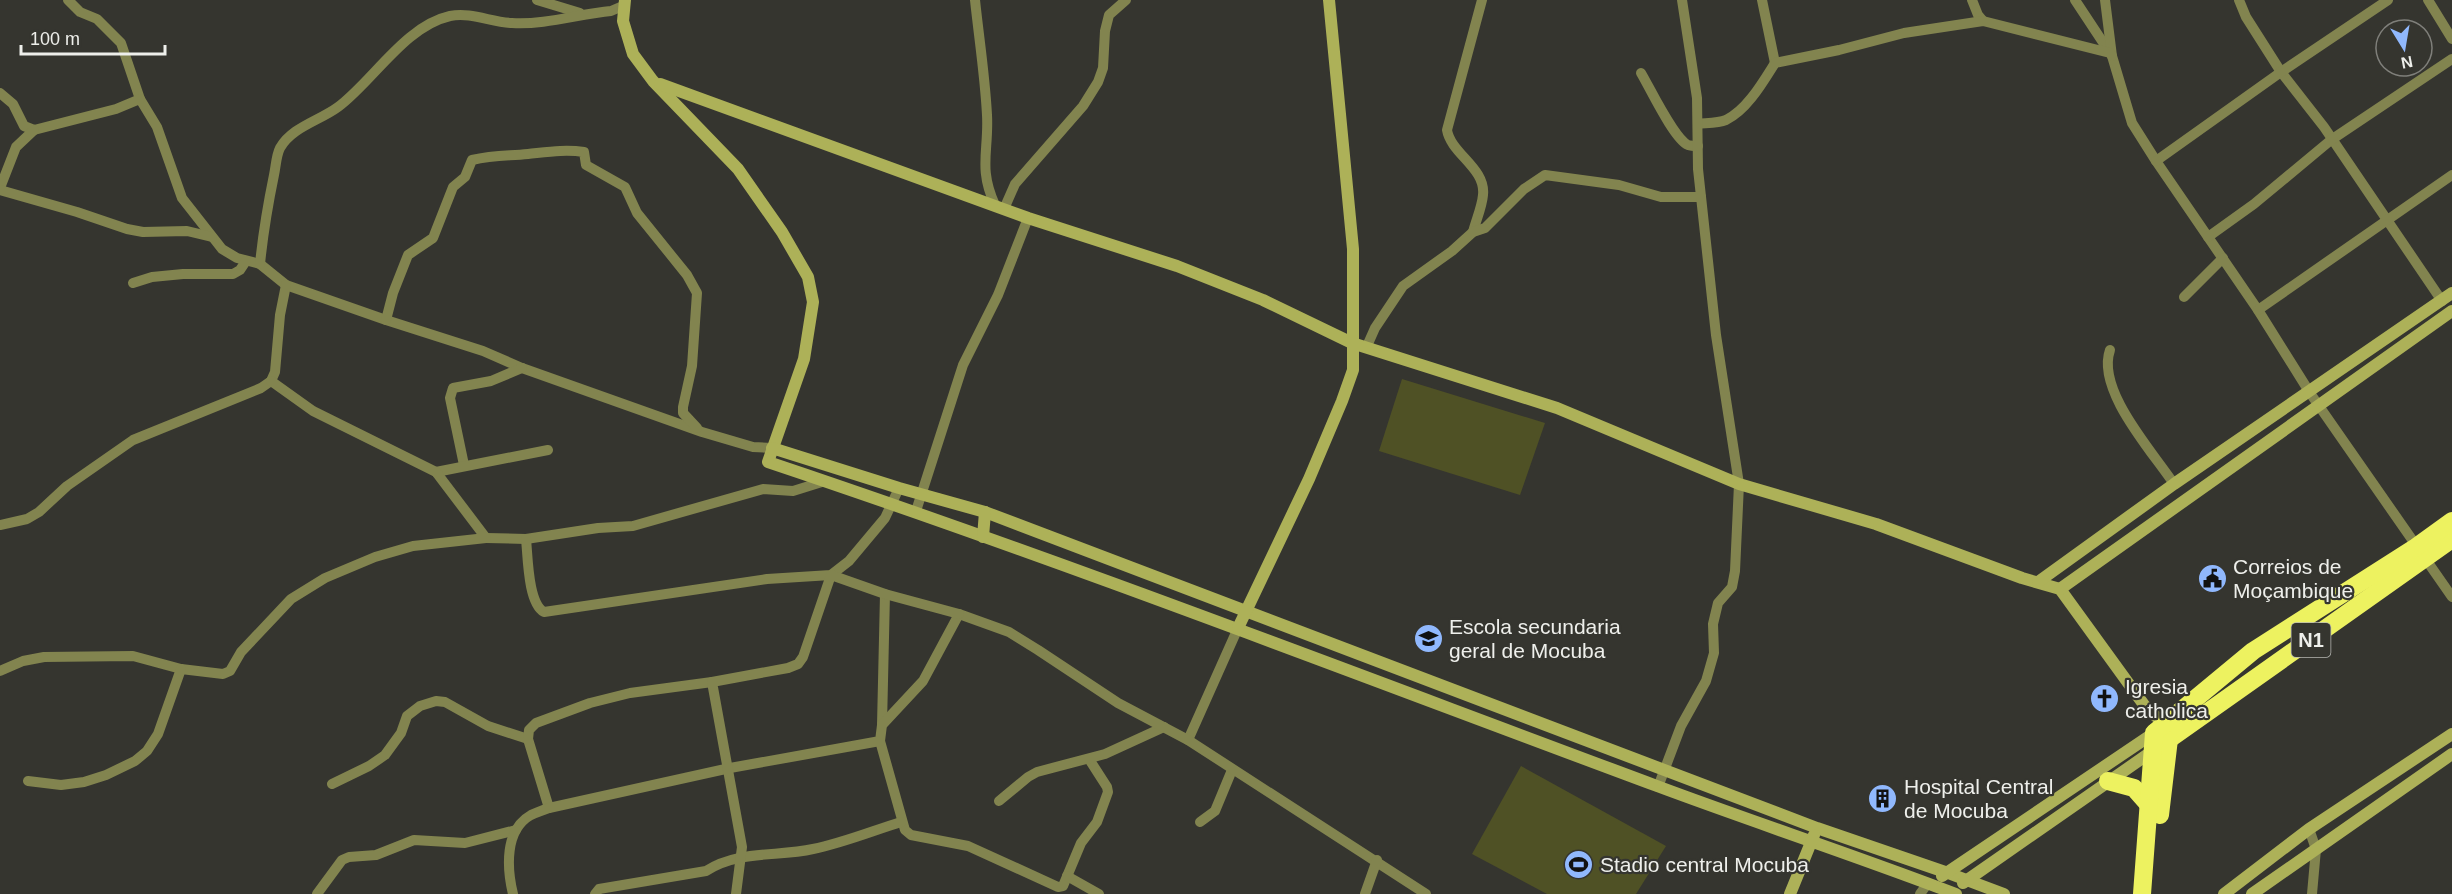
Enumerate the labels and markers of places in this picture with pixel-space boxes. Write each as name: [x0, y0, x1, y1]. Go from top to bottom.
place label: Correios de Moçambique: [2233, 555, 2353, 602]
public building icon: Correios de Moçambique: [2196, 563, 2228, 595]
place label: Escola secundaria geral de Mocuba: [1449, 615, 1621, 662]
school or university icon: Escola secundaria geral de Mocuba: [1412, 623, 1444, 655]
place label: Igresia catholica: [2125, 675, 2208, 722]
church icon: Igresia catholica: [2088, 683, 2120, 715]
place label: Hospital Central de Mocuba: [1904, 775, 2053, 822]
building icon: Hospital Central de Mocuba: [1867, 783, 1899, 815]
sports icon: Stadio central Mocuba: [1563, 849, 1595, 881]
place label: Stadio central Mocuba: [1600, 853, 1809, 876]

